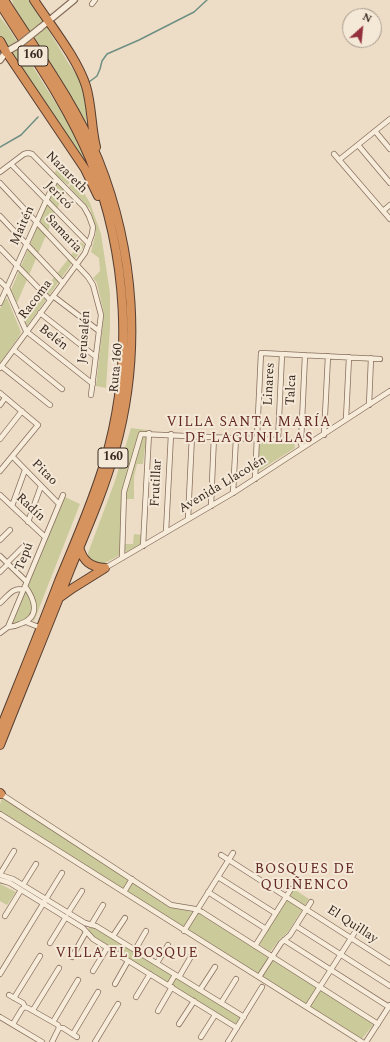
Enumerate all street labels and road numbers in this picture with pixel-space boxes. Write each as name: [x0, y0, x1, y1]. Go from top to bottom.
road number: 160: [18, 46, 48, 66]
street label: Nazareth: [42, 149, 90, 197]
street label: Jericó: [41, 179, 75, 213]
street label: Maitén: [7, 204, 39, 248]
street label: Samaria: [41, 212, 85, 256]
street label: Racoma: [16, 277, 56, 323]
street label: Jerusalén: [75, 310, 95, 364]
street label: Belén: [35, 322, 71, 354]
street label: Ruta 160: [107, 343, 127, 393]
street label: Linares: [261, 362, 279, 406]
street label: Talca: [283, 374, 301, 406]
road number: 160: [98, 448, 128, 468]
street label: Avenida Llacolén: [176, 453, 270, 517]
street label: Pitao: [28, 457, 60, 489]
street label: Frutillar: [148, 459, 166, 507]
street label: Radín: [12, 491, 48, 525]
street label: Tepú: [12, 541, 38, 573]
street label: El Quillay: [324, 903, 380, 947]

